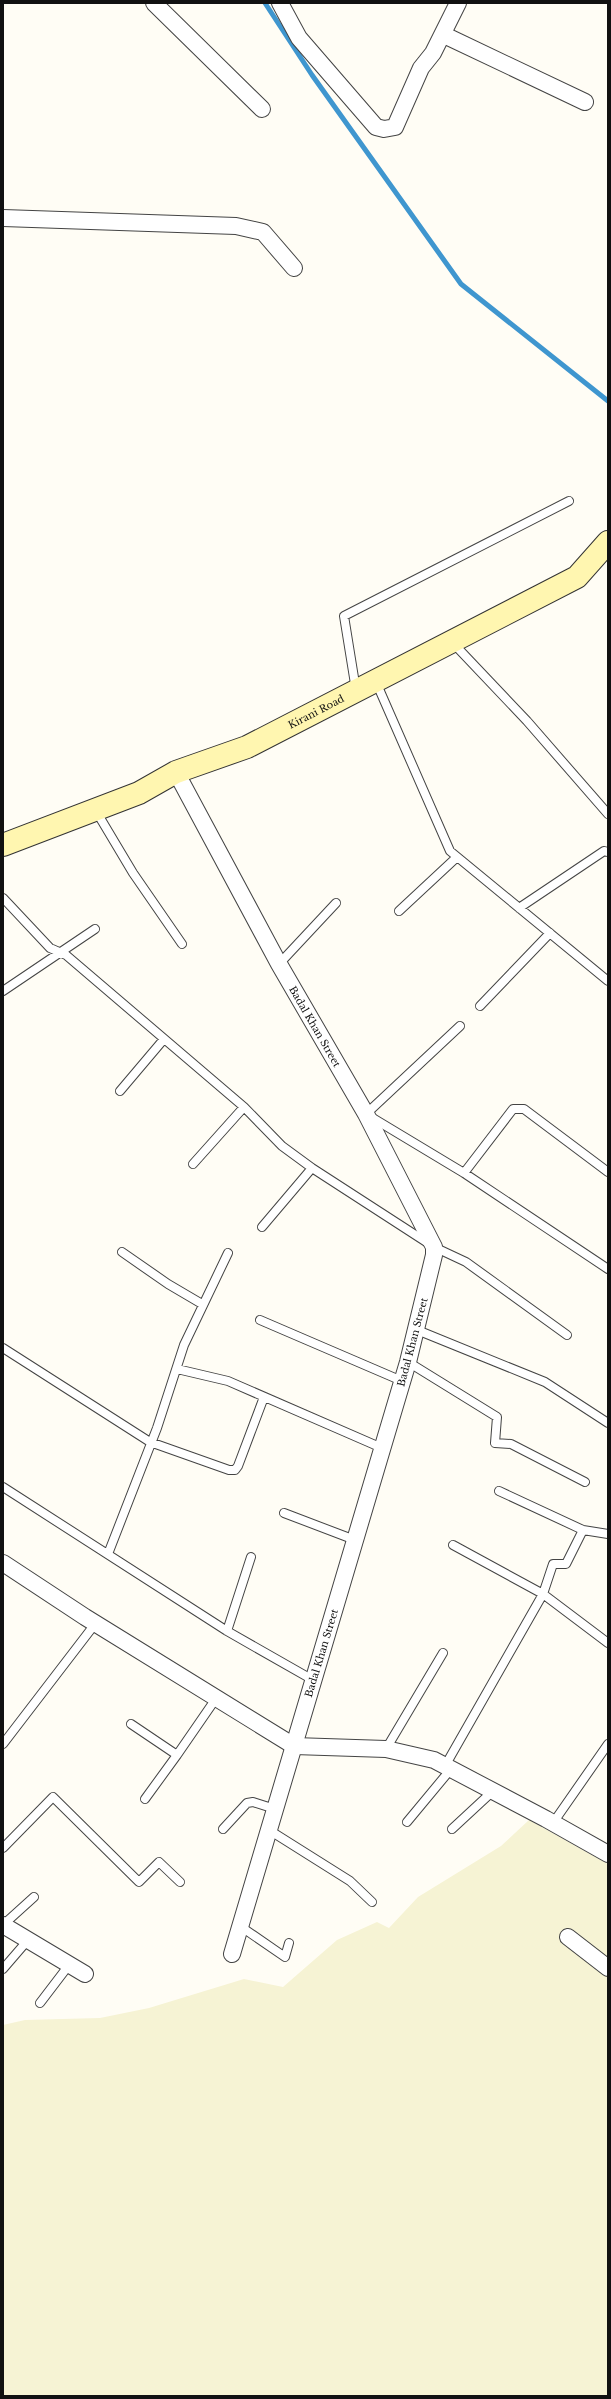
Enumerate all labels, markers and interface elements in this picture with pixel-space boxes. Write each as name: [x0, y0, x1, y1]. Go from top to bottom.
street label: Kirani Road: [286, 692, 347, 732]
street label: Badal Khan Street: [286, 984, 343, 1070]
street label: Badal Khan Street: [394, 1296, 431, 1388]
street label: Badal Khan Street: [302, 1607, 341, 1699]

